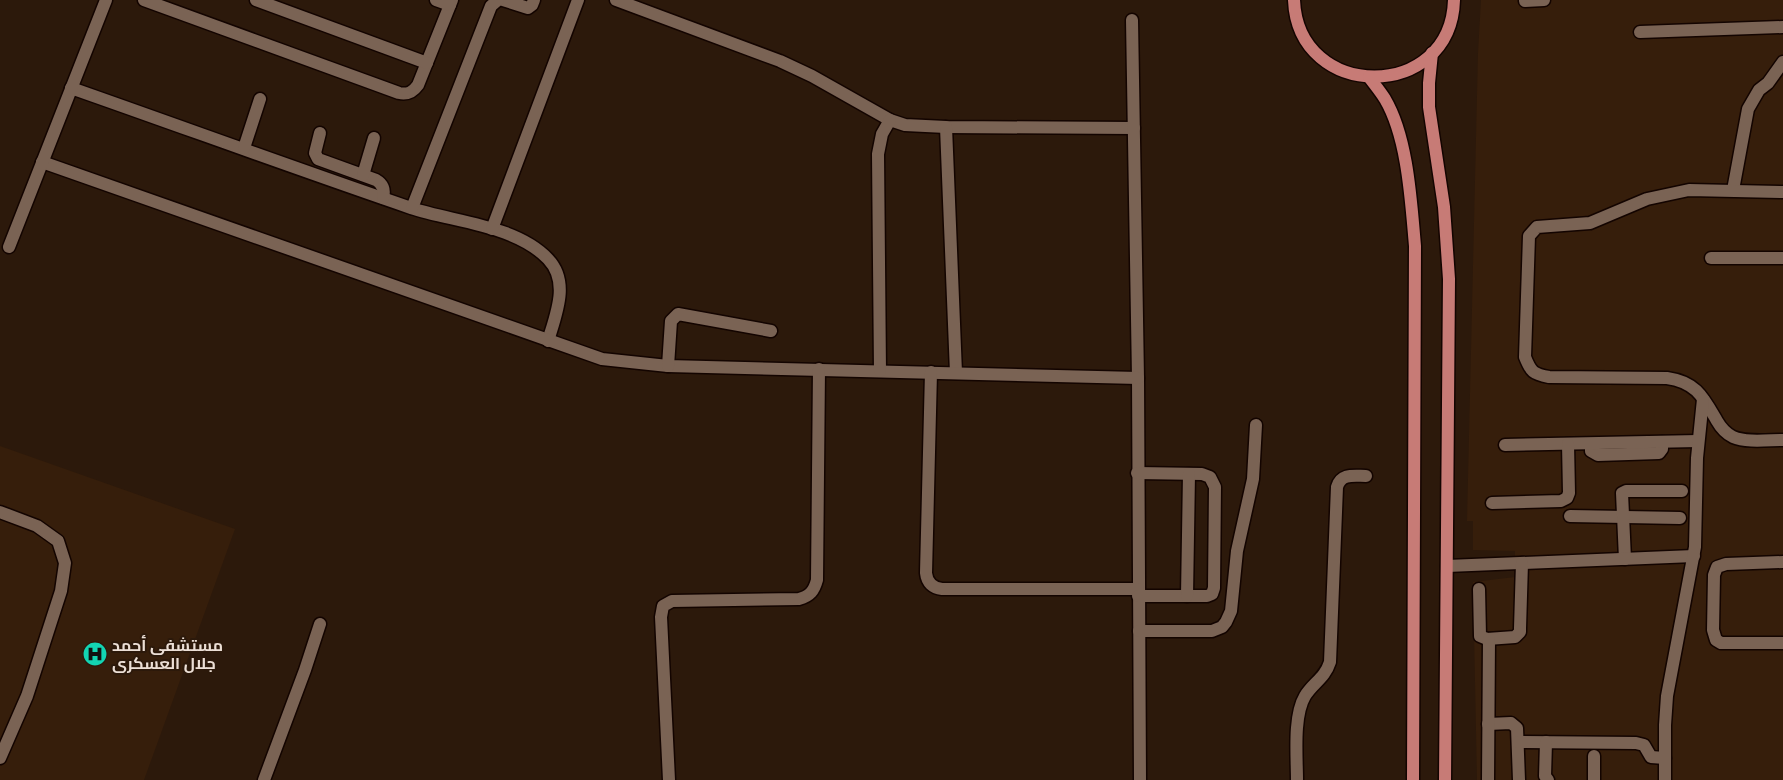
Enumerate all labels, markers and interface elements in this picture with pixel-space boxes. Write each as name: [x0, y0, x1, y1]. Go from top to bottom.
place label: مستشفى أحمد جلال العسكرى: [112, 635, 223, 673]
hospital icon: مستشفى أحمد جلال العسكرى: [82, 641, 108, 667]

